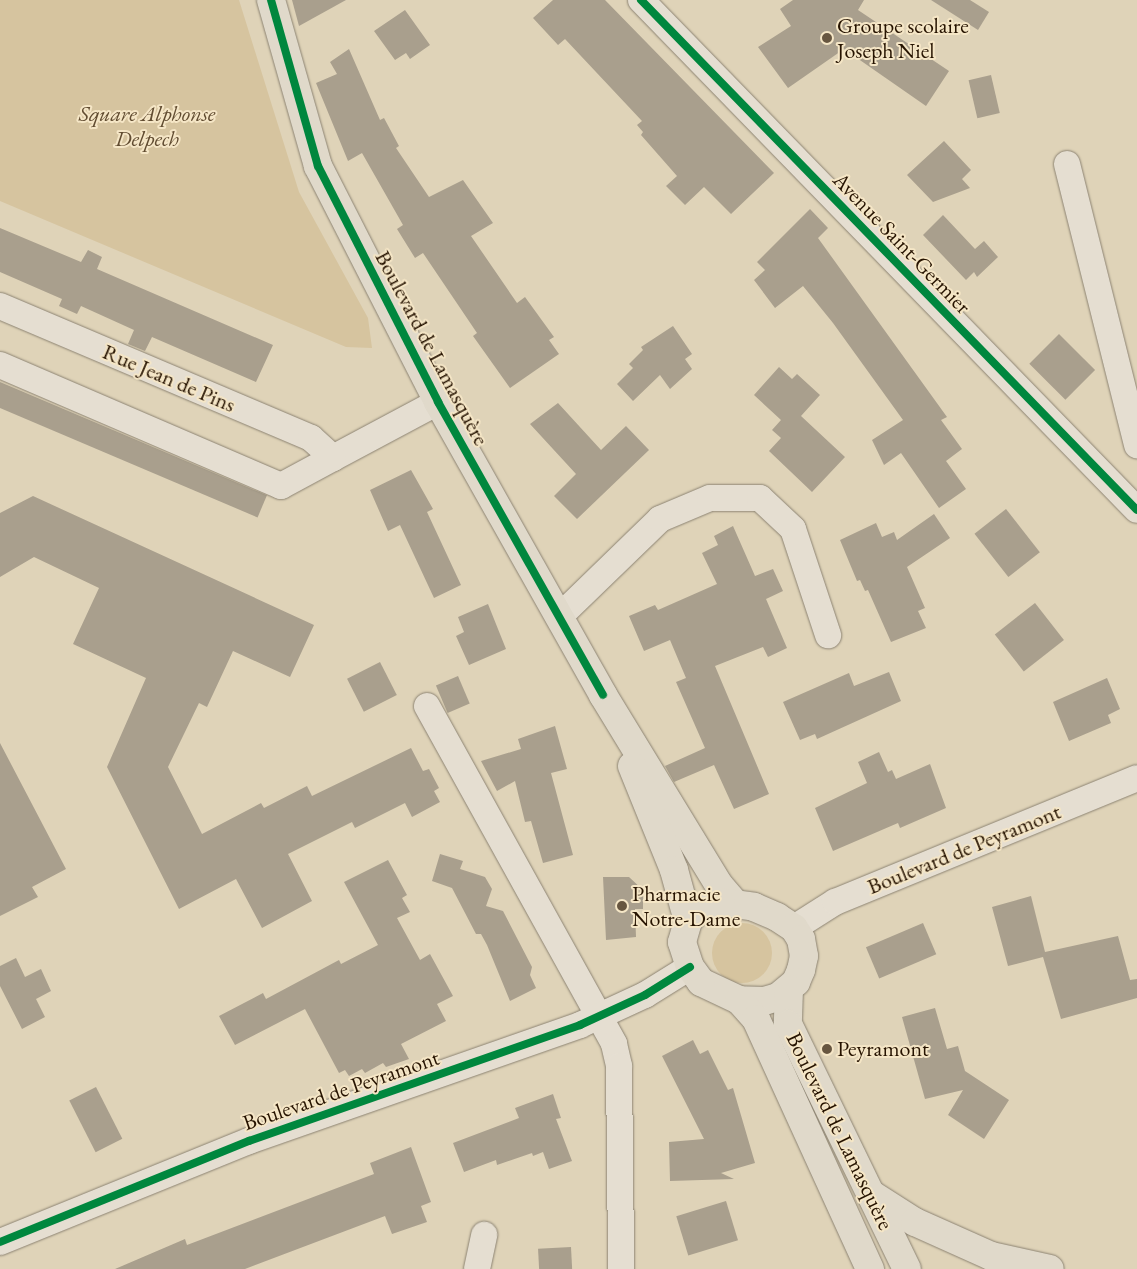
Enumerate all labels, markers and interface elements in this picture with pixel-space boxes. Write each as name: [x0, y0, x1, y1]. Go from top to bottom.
place label: Groupe scolaire Joseph Niel: [837, 12, 969, 64]
marker: Groupe scolaire Joseph Niel: [821, 32, 833, 44]
park label: Square Alphonse Delpech: [79, 100, 215, 152]
street label: Avenue Saint-Germier: [828, 167, 976, 319]
street label: Boulevard de Lamasquère: [370, 246, 494, 450]
street label: Rue Jean de Pins: [99, 338, 239, 418]
street label: Boulevard de Peyramont: [863, 798, 1065, 900]
place label: Pharmacie Notre-Dame: [632, 880, 740, 931]
marker: Pharmacie Notre-Dame: [616, 900, 628, 912]
street label: Boulevard de Lamasquère: [781, 1028, 899, 1234]
place label: Peyramont: [837, 1036, 929, 1062]
marker: Peyramont: [821, 1043, 833, 1055]
street label: Boulevard de Peyramont: [239, 1044, 443, 1136]

